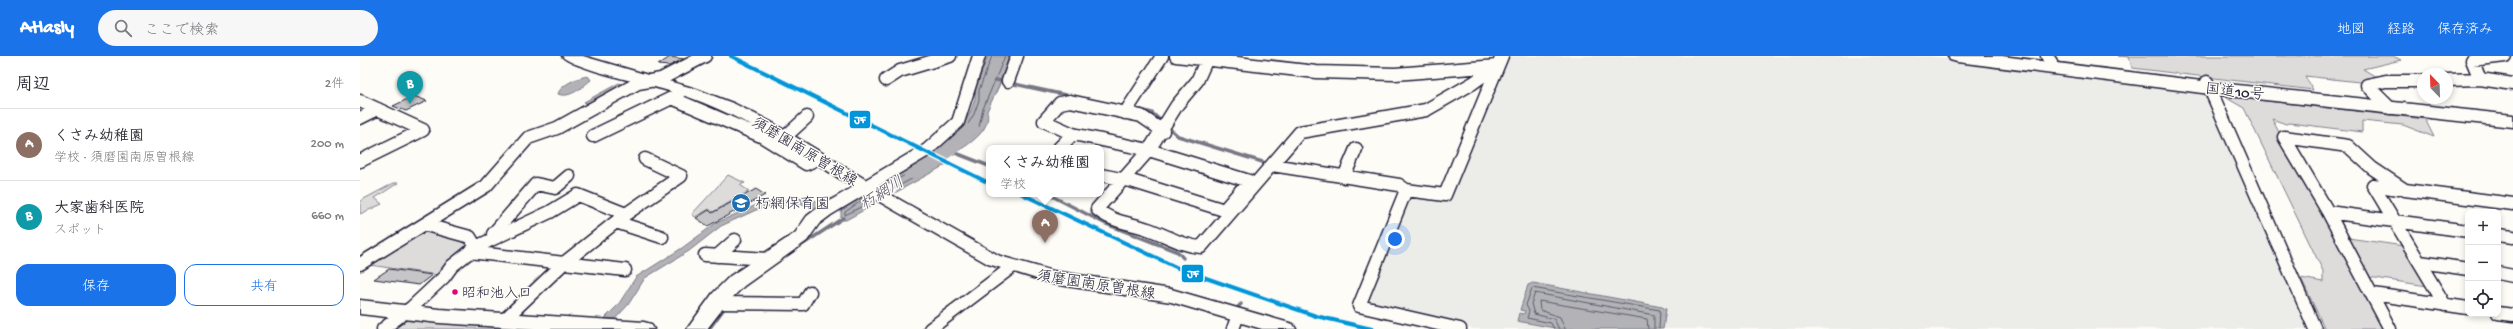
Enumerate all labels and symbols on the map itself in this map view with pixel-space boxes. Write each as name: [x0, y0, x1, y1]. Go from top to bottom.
north arrow: [2417, 68, 2453, 104]
pin: B: [397, 71, 423, 104]
street label: 国道10号: [2204, 81, 2265, 105]
line badge: JF: [849, 110, 871, 129]
street label: 須磨園南原曽根線: [748, 113, 861, 191]
text: JF: [853, 115, 867, 127]
water label: 朽網川: [857, 173, 908, 216]
school or university icon: 朽網保育園: [730, 192, 752, 214]
place label: 朽網保育園: [755, 195, 830, 214]
pin: A: [1032, 210, 1058, 243]
your location: [1385, 229, 1405, 249]
line badge: JF: [1181, 264, 1204, 283]
street label: 須磨園南原曽根線: [1035, 267, 1157, 304]
text: JF: [1186, 269, 1200, 281]
place label: 昭和池入口: [462, 286, 532, 303]
marker: 昭和池入口: [450, 287, 460, 297]

